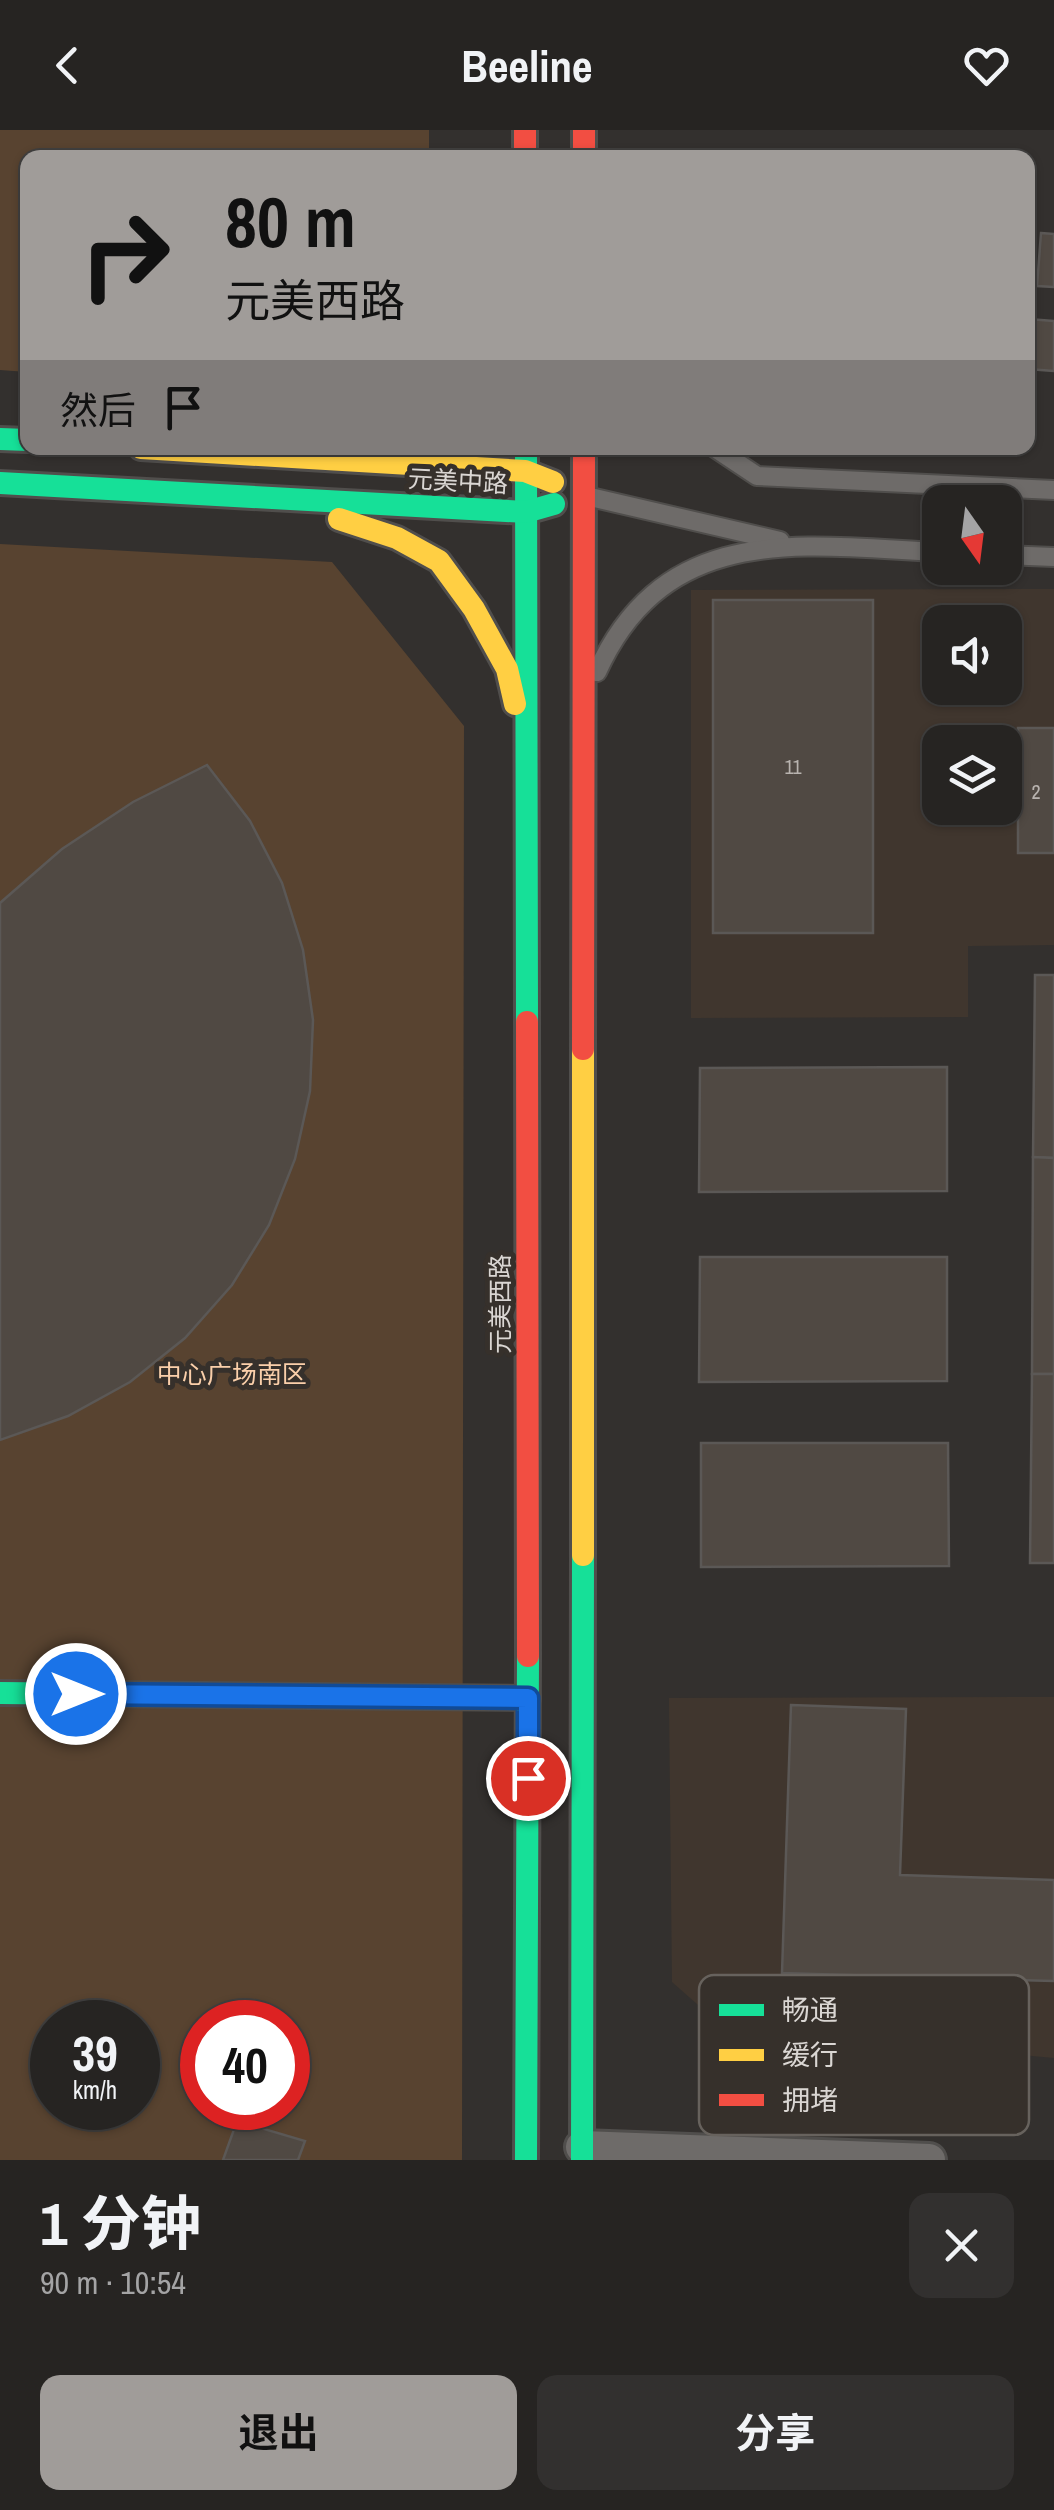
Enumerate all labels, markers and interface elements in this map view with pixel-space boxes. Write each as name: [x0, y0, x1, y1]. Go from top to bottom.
text: Beeline: [461, 35, 593, 96]
icon: back: [40, 38, 95, 93]
icon: heart: [959, 38, 1014, 93]
text: 80 m: [225, 175, 356, 269]
icon: right: [60, 190, 190, 320]
text: 元美西路: [225, 270, 405, 331]
icon: arrive: [156, 380, 211, 435]
text: 然后: [60, 385, 136, 436]
street label: 元美中路: [407, 461, 509, 501]
north arrow: [922, 485, 1022, 585]
map controls: [922, 485, 1022, 825]
button: sound: [922, 605, 1022, 705]
button: layers: [922, 725, 1022, 825]
house number: 11: [784, 753, 802, 780]
house number: 2: [1031, 778, 1041, 805]
street label: 元美西路: [483, 1254, 517, 1354]
park label: 中心广场南区: [157, 1357, 307, 1391]
position arrow: [24, 1642, 128, 1746]
pin: [486, 1736, 571, 1821]
icon: arrive: [501, 1751, 556, 1806]
legend: [699, 1975, 1029, 2135]
text: 畅通: [782, 1991, 838, 2029]
speed limit sign: 40: [180, 2000, 310, 2130]
text: 39: [72, 2019, 118, 2087]
text: 缓行: [782, 2036, 838, 2074]
text: km/h: [73, 2073, 117, 2107]
text: 拥堵: [782, 2081, 838, 2119]
text: 1 分钟: [40, 2183, 201, 2264]
button: close: [909, 2193, 1014, 2298]
text: 90 m · 10:54: [40, 2261, 186, 2304]
button: 退出: [40, 2375, 517, 2490]
button: 分享: [537, 2375, 1014, 2490]

